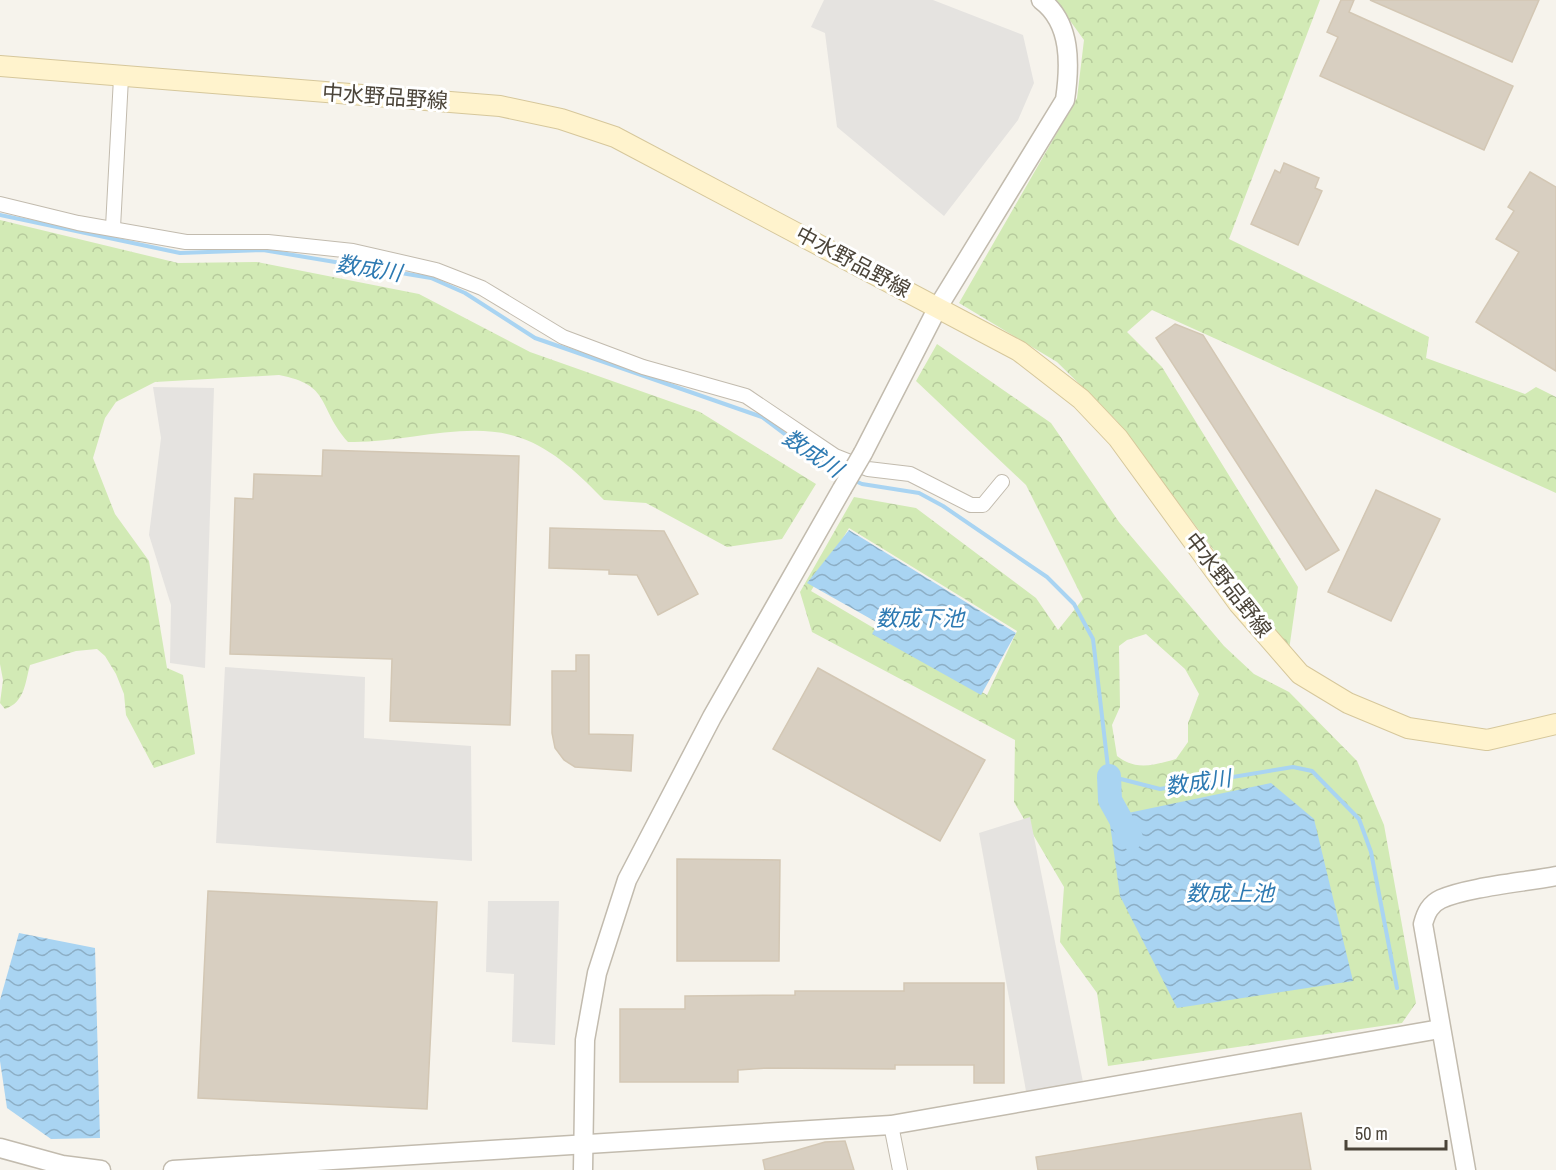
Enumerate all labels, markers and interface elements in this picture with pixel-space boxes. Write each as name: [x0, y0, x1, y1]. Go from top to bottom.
street label: 中水野品野線: [321, 78, 449, 115]
street label: 中水野品野線: [791, 219, 916, 304]
water label: 数成川: [334, 248, 406, 288]
water label: 数成川: [777, 422, 850, 485]
street label: 中水野品野線: [1178, 526, 1279, 643]
water label: 数成下池: [876, 603, 966, 633]
water label: 数成川: [1163, 762, 1235, 801]
water label: 数成上池: [1186, 878, 1276, 908]
scale bar: [1346, 1113, 1446, 1151]
text: 50 m: [1355, 1121, 1388, 1146]

